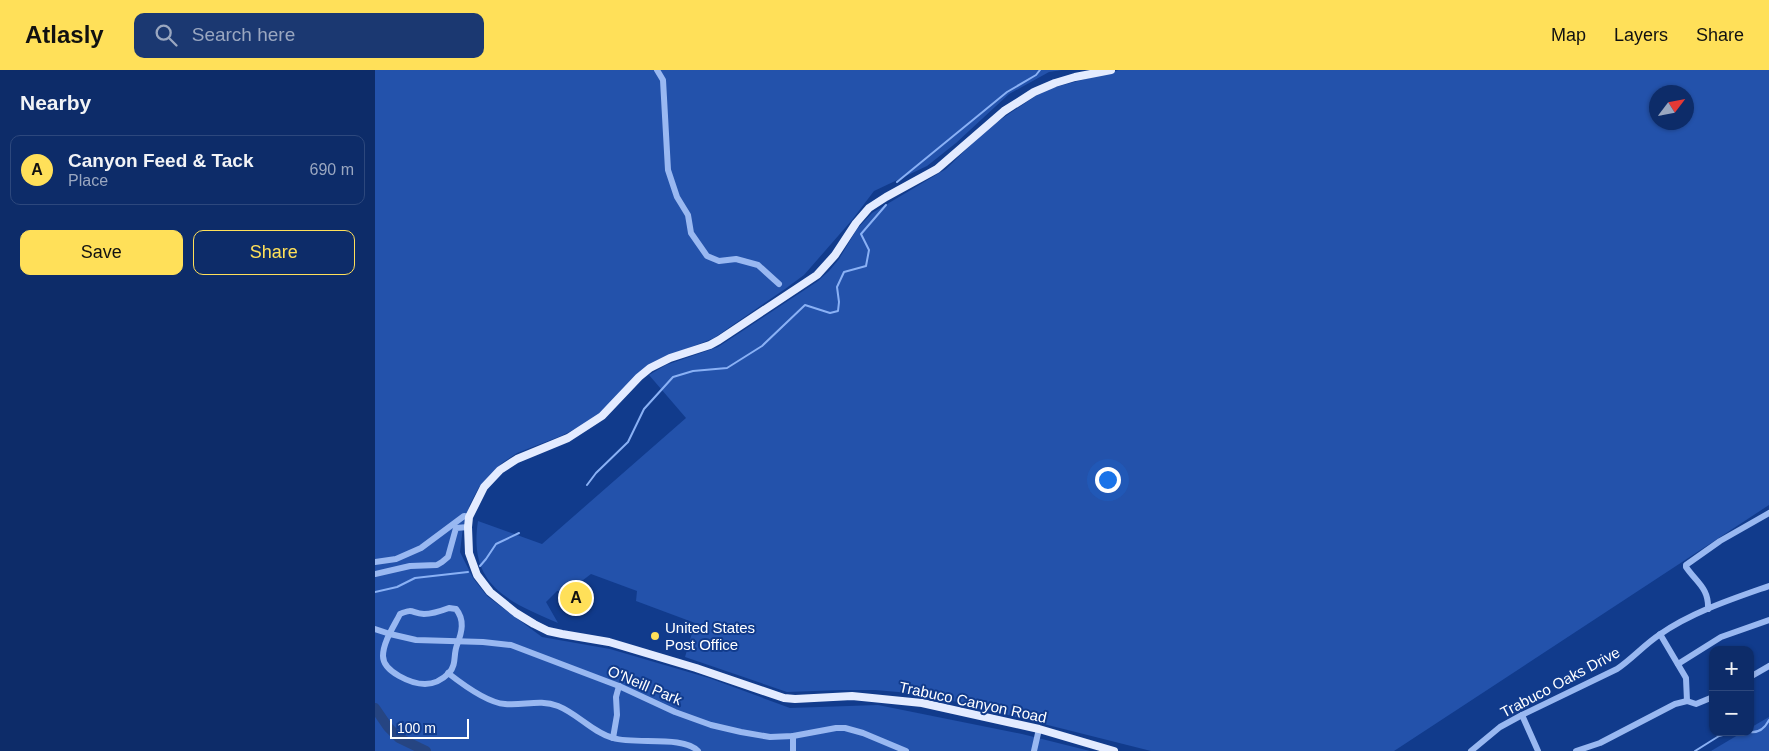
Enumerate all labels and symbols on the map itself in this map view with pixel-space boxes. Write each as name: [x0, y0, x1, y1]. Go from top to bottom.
north arrow: [1649, 85, 1694, 130]
your location: [1095, 467, 1121, 493]
pin: A: [560, 579, 592, 617]
place label: United States Post Office: [665, 619, 755, 653]
marker: United States Post Office: [649, 630, 661, 642]
street label: Trabuco Oaks Drive: [1497, 643, 1623, 721]
street label: O'Neill Park: [605, 662, 685, 708]
street label: Trabuco Canyon Road: [898, 678, 1048, 726]
scale bar: [390, 716, 469, 739]

